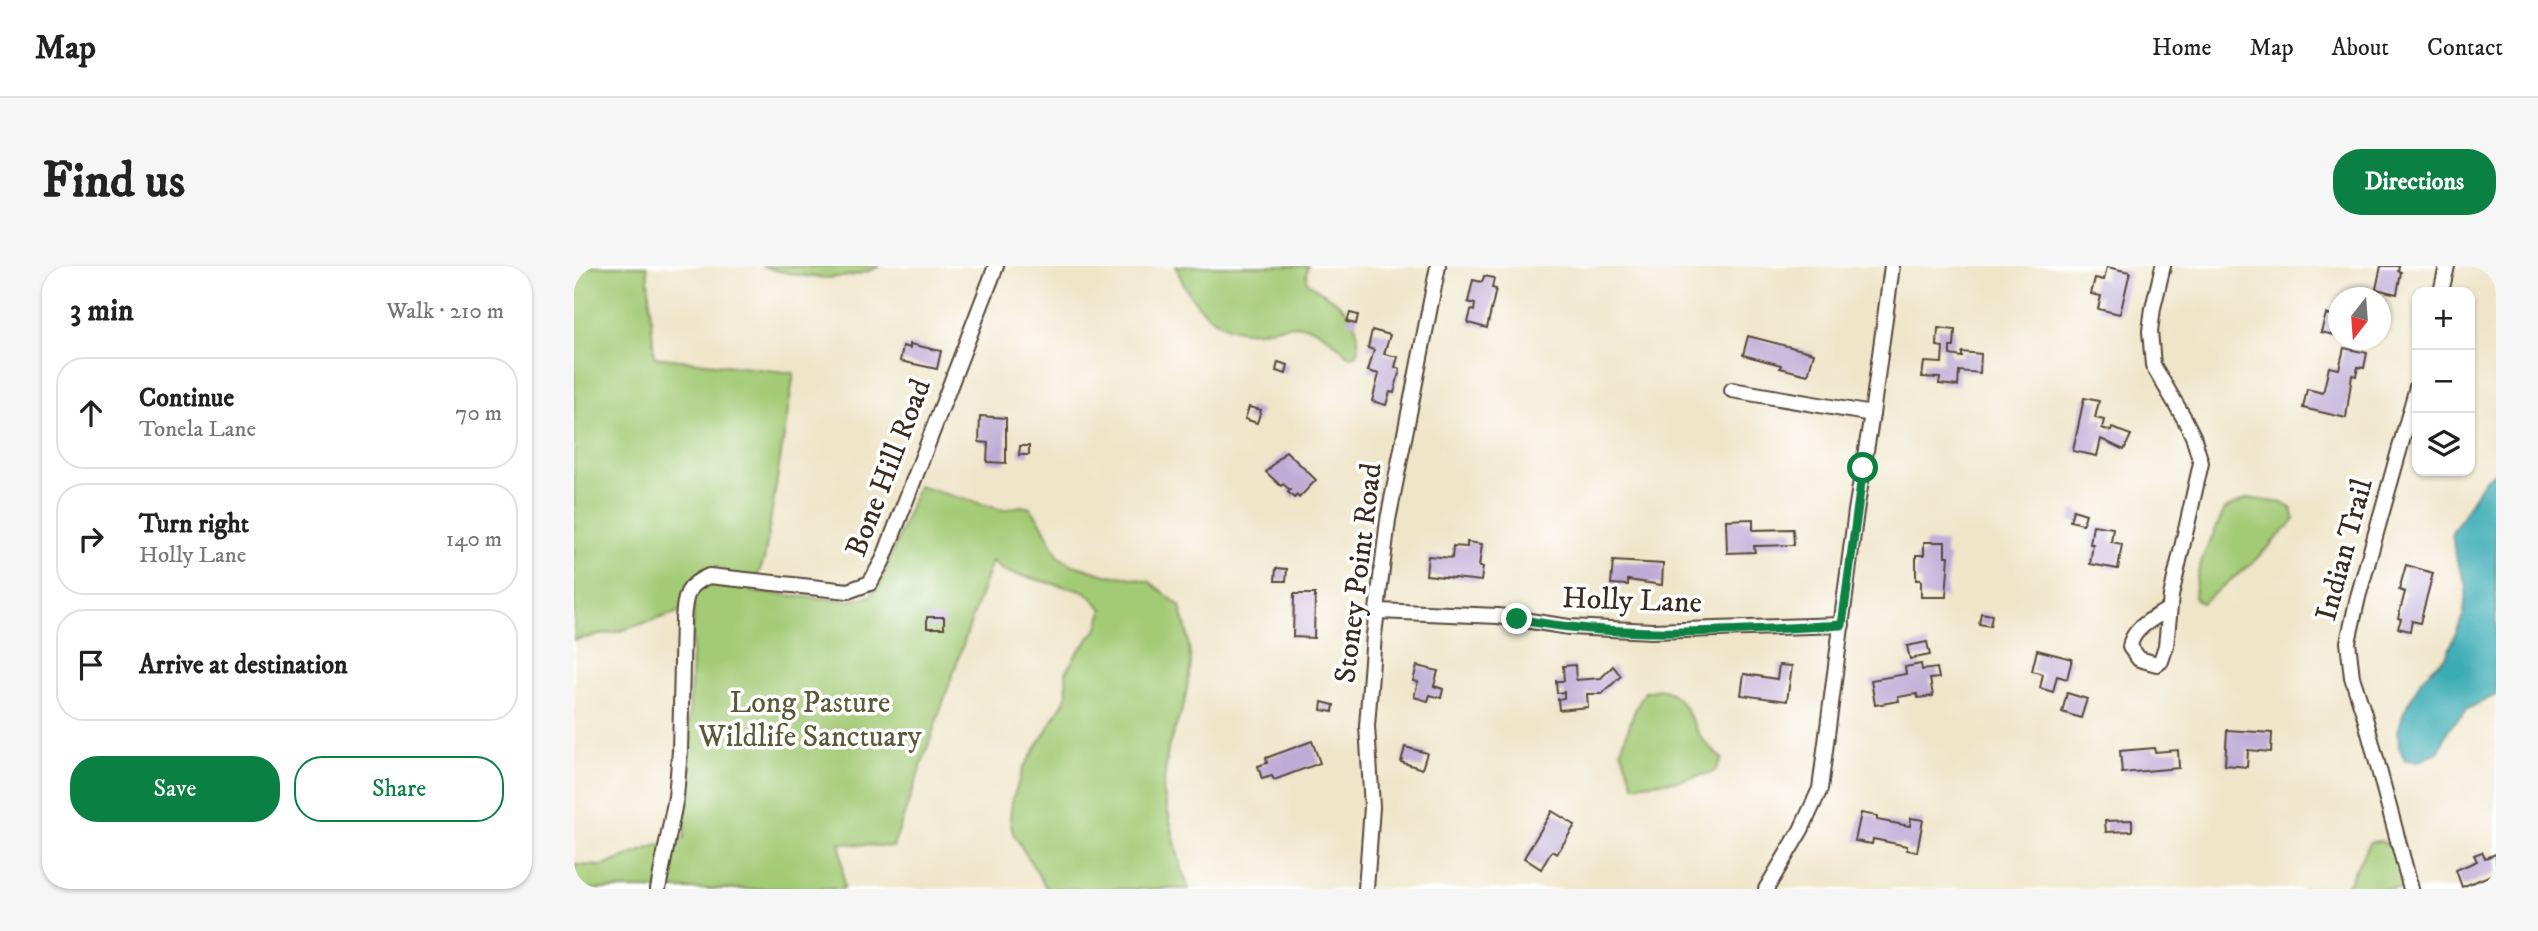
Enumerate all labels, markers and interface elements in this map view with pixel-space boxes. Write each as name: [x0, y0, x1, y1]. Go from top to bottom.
text: Map: [35, 28, 96, 69]
text: Home: [2152, 33, 2211, 63]
text: Map: [2249, 33, 2294, 63]
text: About: [2332, 33, 2389, 63]
text: Contact: [2427, 33, 2503, 63]
button: Directions: [2333, 149, 2496, 215]
text: Find us: [42, 151, 185, 213]
north arrow: [2328, 287, 2391, 350]
map controls: [2412, 287, 2475, 476]
button: +: [2412, 287, 2475, 350]
text: 3 min: [70, 293, 134, 330]
text: Walk · 210 m: [387, 297, 504, 326]
button: −: [2412, 350, 2475, 413]
street label: Bone Hill Road: [838, 374, 940, 562]
text: Continue: [139, 382, 234, 415]
icon: ahead: [72, 394, 110, 432]
text: 70 m: [455, 399, 502, 428]
button: layers: [2412, 413, 2475, 476]
text: Tonela Lane: [139, 415, 256, 444]
route start: [1847, 452, 1878, 483]
street label: Stoney Point Road: [1327, 461, 1391, 685]
street label: Indian Trail: [2308, 475, 2382, 625]
text: Turn right: [139, 508, 249, 541]
icon: right: [72, 520, 110, 558]
text: 140 m: [446, 525, 502, 554]
text: Holly Lane: [139, 541, 246, 570]
street label: Holly Lane: [1561, 580, 1703, 622]
route end: [1501, 603, 1532, 634]
icon: arrive: [72, 646, 110, 684]
text: Arrive at destination: [139, 649, 348, 682]
park label: Long Pasture Wildlife Sanctuary: [697, 685, 922, 756]
button: Save: [70, 756, 280, 822]
button: Share: [294, 756, 504, 822]

